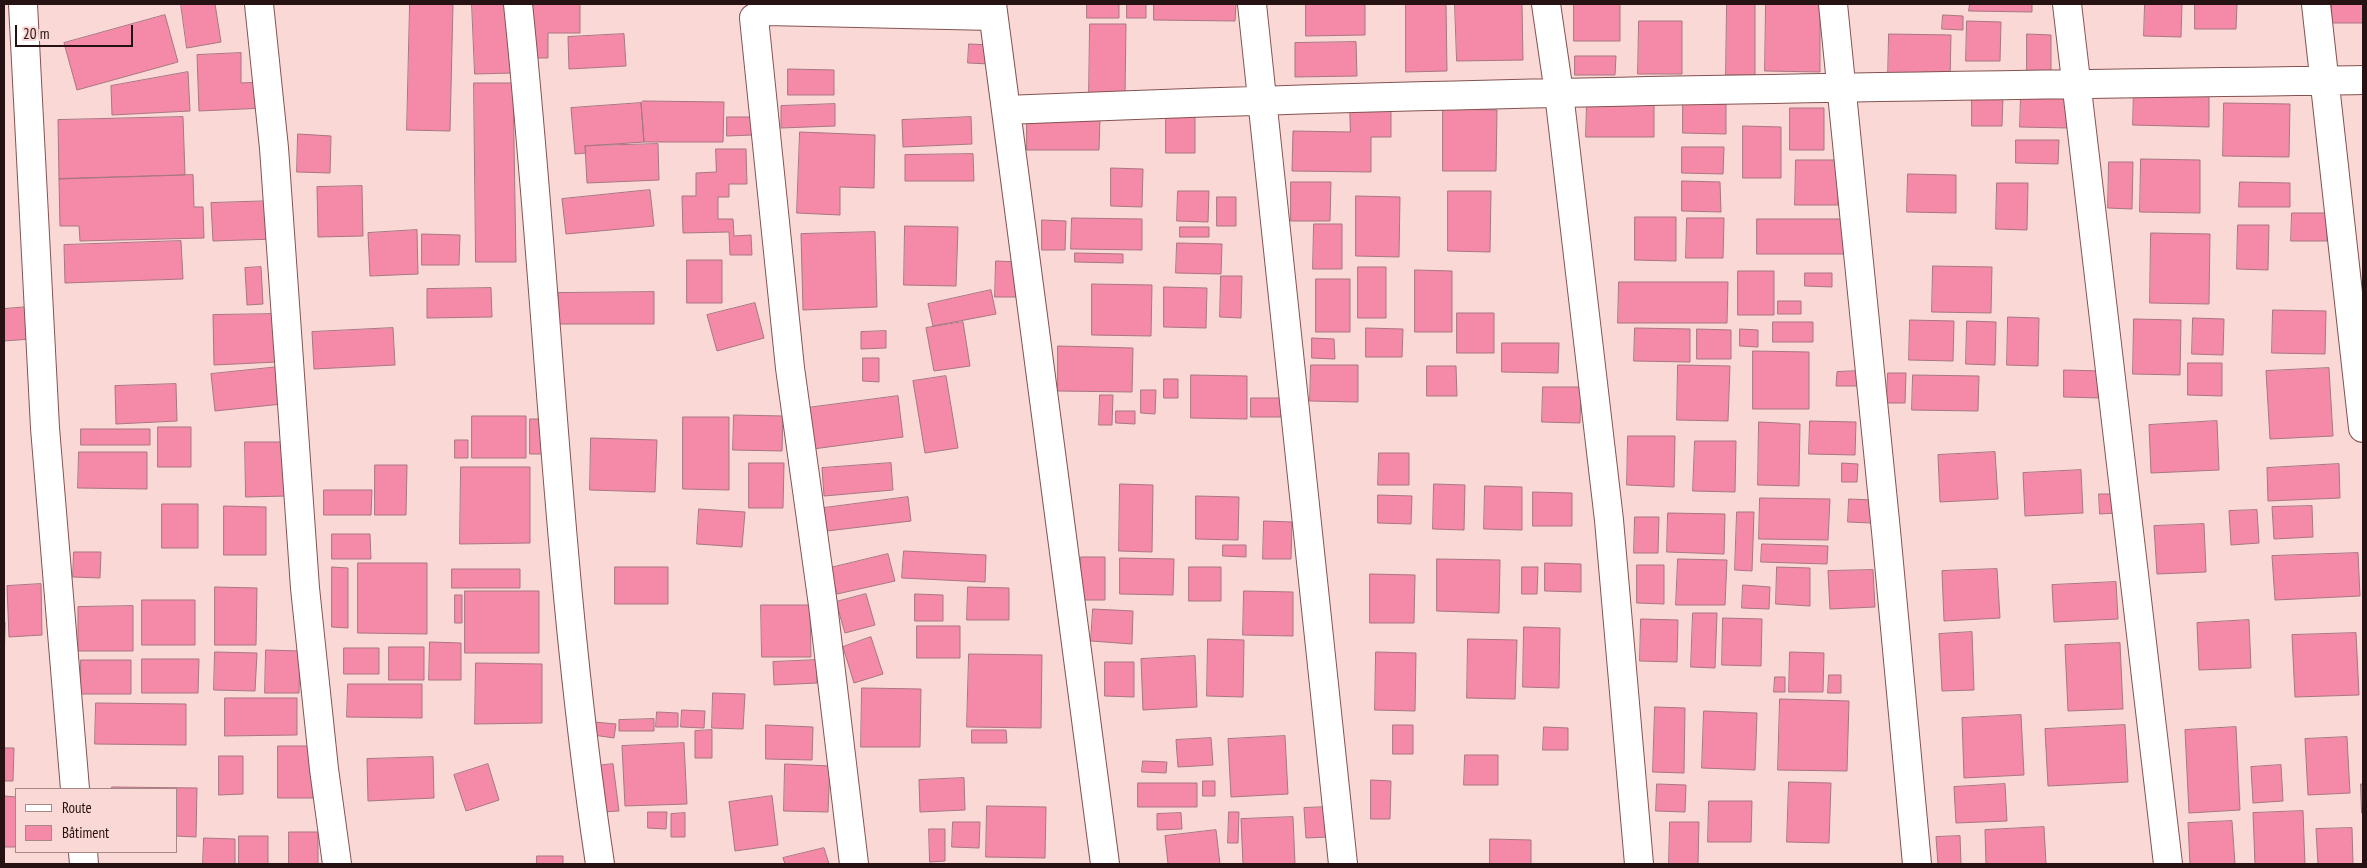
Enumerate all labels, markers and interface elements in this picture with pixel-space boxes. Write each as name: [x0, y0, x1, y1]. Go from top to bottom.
scale bar: [18, 15, 135, 47]
text: 20 m: [23, 24, 49, 43]
legend: [15, 788, 178, 853]
text: Route: [62, 798, 92, 817]
text: Bâtiment: [62, 823, 109, 842]

